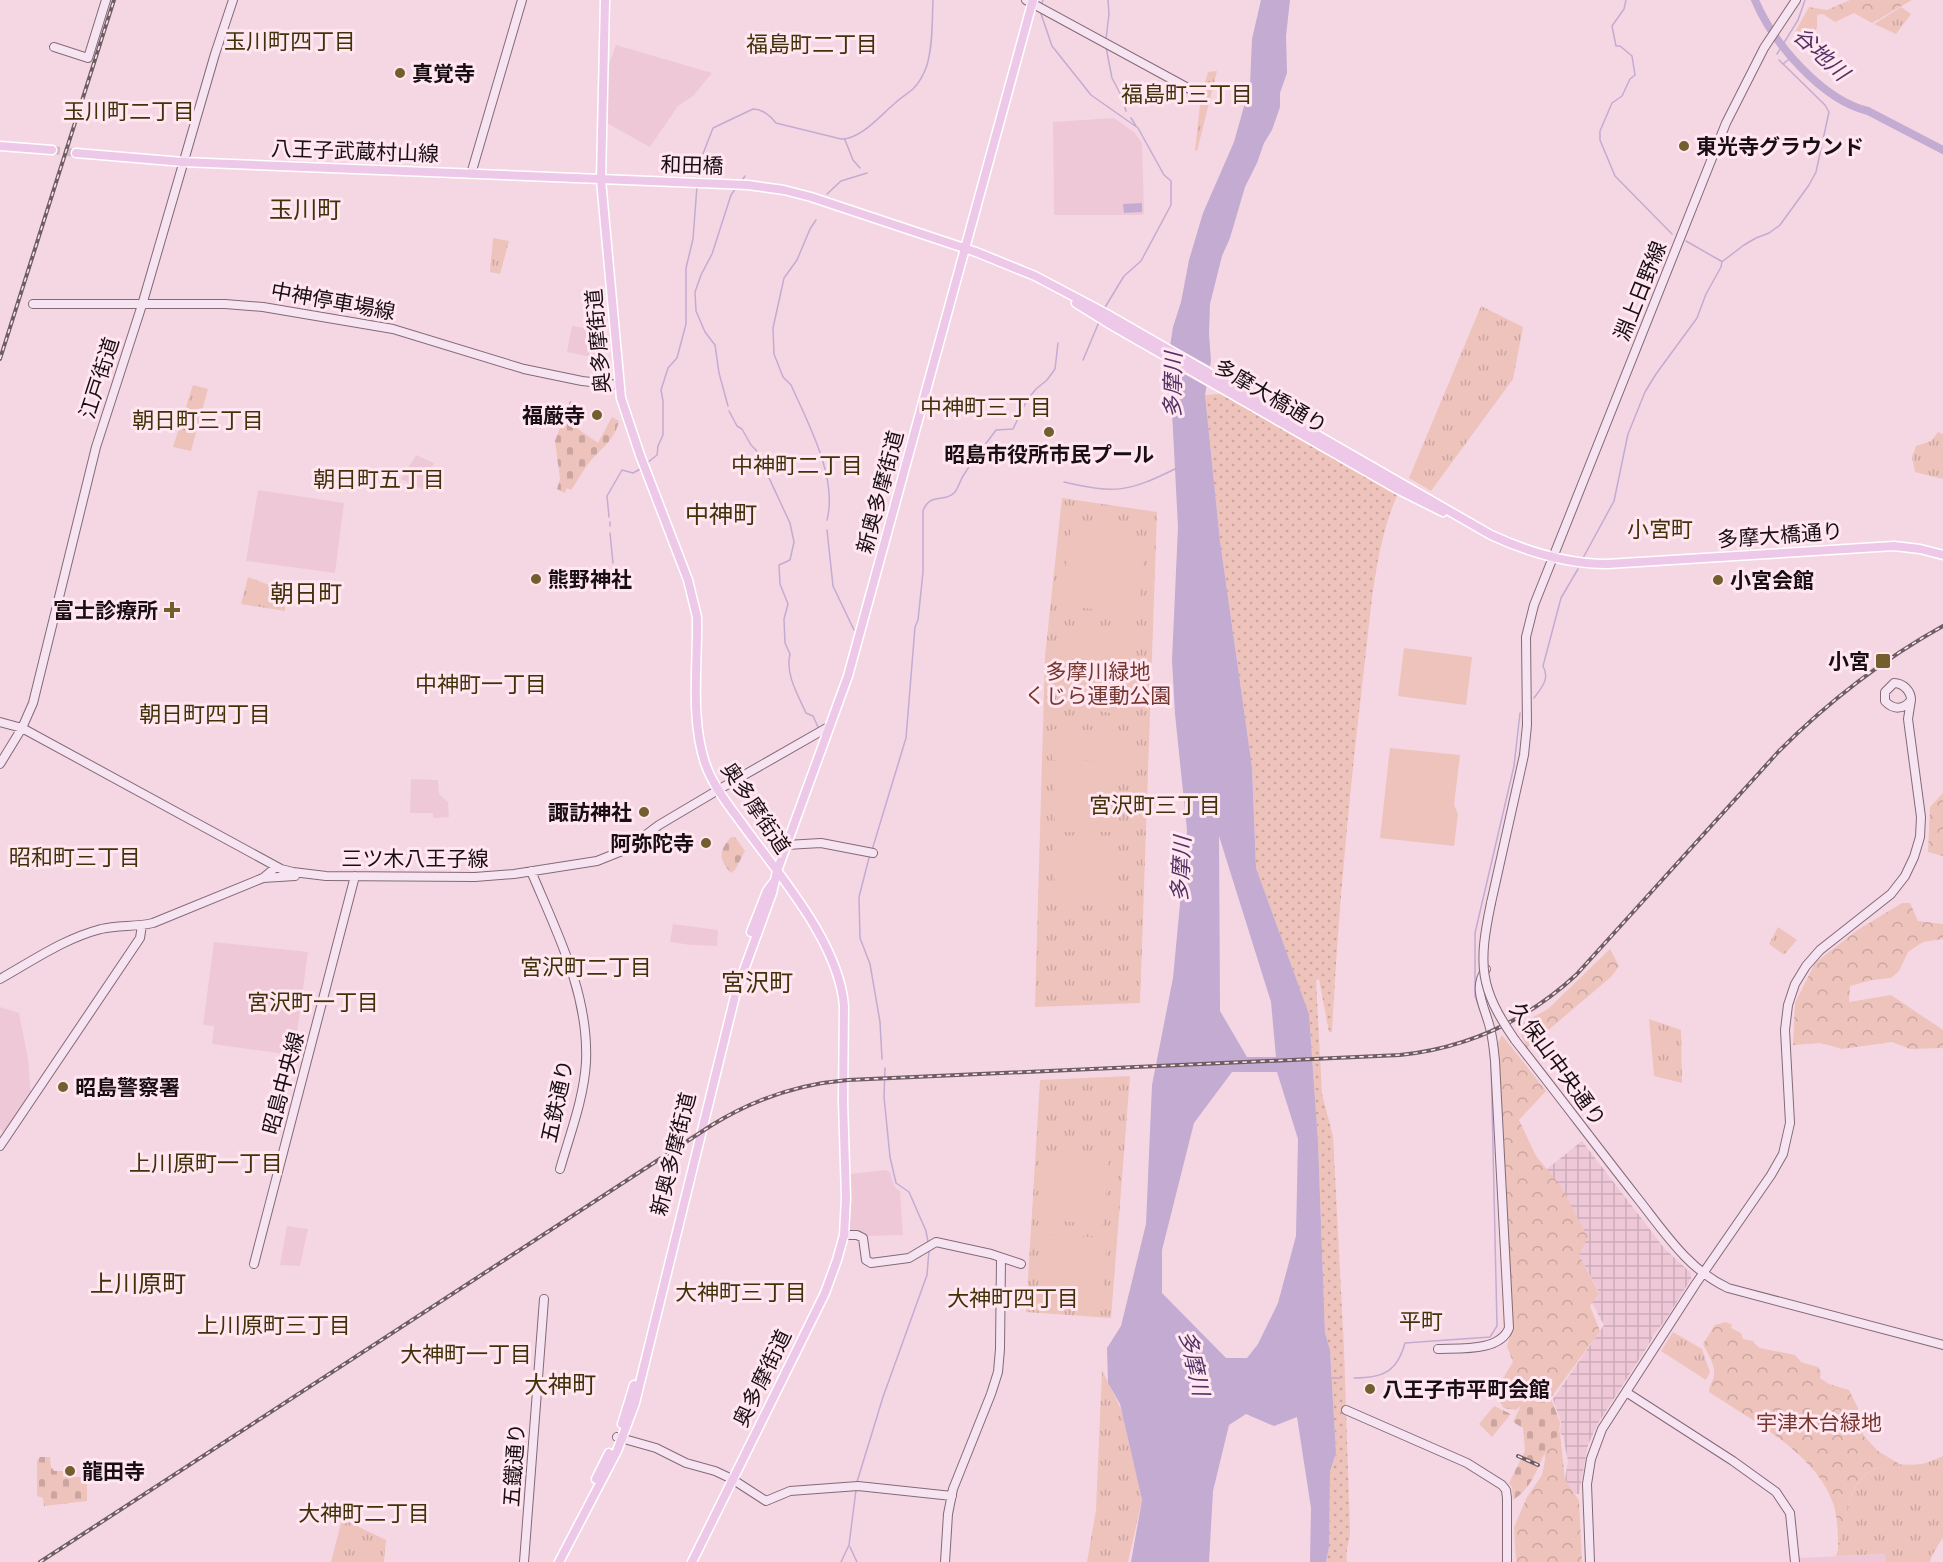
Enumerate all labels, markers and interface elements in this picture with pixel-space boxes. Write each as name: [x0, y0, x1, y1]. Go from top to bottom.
water label: 谷地川: [1788, 22, 1855, 87]
district label: 玉川町四丁目: [224, 29, 356, 54]
district label: 福島町二丁目: [746, 32, 878, 57]
place label: 真覚寺: [412, 62, 475, 85]
marker: 真覚寺: [393, 66, 407, 80]
district label: 福島町三丁目: [1121, 82, 1253, 107]
district label: 玉川町二丁目: [63, 99, 195, 124]
place label: 東光寺グラウンド: [1696, 135, 1864, 158]
street label: 八王子武蔵村山線: [271, 137, 439, 165]
marker: 東光寺グラウンド: [1677, 139, 1691, 153]
street label: 和田橋: [660, 152, 724, 178]
district label: 玉川町: [269, 196, 341, 223]
street label: 淵上日野線: [1610, 238, 1670, 344]
street label: 中神停車場線: [269, 279, 397, 323]
street label: 奥多摩街道: [582, 288, 614, 394]
street label: 江戸街道: [75, 335, 123, 421]
water label: 多摩川: [1160, 350, 1186, 418]
street label: 多摩大橋通り: [1211, 355, 1331, 437]
district label: 中神町三丁目: [920, 395, 1052, 420]
place label: 福厳寺: [522, 404, 585, 427]
district label: 朝日町三丁目: [132, 408, 264, 433]
marker: 福厳寺: [590, 408, 604, 422]
marker: 昭島市役所市民プール: [1042, 425, 1056, 439]
street label: 新奥多摩街道: [853, 428, 907, 556]
place label: 昭島市役所市民プール: [944, 443, 1154, 466]
district label: 中神町二丁目: [731, 453, 863, 478]
district label: 朝日町五丁目: [313, 467, 445, 492]
district label: 中神町: [685, 501, 757, 528]
district label: 小宮町: [1627, 517, 1693, 542]
street label: 多摩大橋通り: [1716, 519, 1844, 551]
place label: 熊野神社: [548, 568, 632, 591]
place label: 小宮会館: [1730, 569, 1814, 592]
marker: 熊野神社: [529, 572, 543, 586]
marker: 小宮会館: [1711, 573, 1725, 587]
district label: 朝日町: [270, 580, 342, 607]
place label: 富士診療所: [53, 599, 158, 622]
marker: 富士診療所: [163, 601, 181, 619]
place label: 小宮: [1828, 650, 1870, 673]
marker: 小宮: [1874, 652, 1892, 670]
park label: 多摩川緑地 くじら運動公園: [1025, 660, 1172, 707]
district label: 中神町一丁目: [415, 672, 547, 697]
district label: 朝日町四丁目: [139, 702, 271, 727]
street label: 奥多摩街道: [717, 758, 795, 858]
district label: 宮沢町三丁目: [1089, 793, 1221, 818]
place label: 諏訪神社: [548, 801, 632, 824]
marker: 諏訪神社: [637, 805, 651, 819]
place label: 阿弥陀寺: [610, 832, 694, 855]
water label: 多摩川: [1167, 833, 1195, 903]
marker: 阿弥陀寺: [699, 836, 713, 850]
district label: 昭和町三丁目: [9, 845, 141, 870]
street label: 三ツ木八王子線: [342, 847, 489, 870]
district label: 宮沢町二丁目: [520, 955, 652, 980]
district label: 宮沢町: [721, 969, 793, 996]
district label: 宮沢町一丁目: [247, 990, 379, 1015]
street label: 久保山中央通り: [1505, 998, 1611, 1130]
street label: 昭島中央線: [258, 1029, 308, 1137]
street label: 五鉄通り: [537, 1058, 577, 1144]
place label: 昭島警察署: [75, 1076, 180, 1099]
marker: 昭島警察署: [56, 1080, 70, 1094]
street label: 新奥多摩街道: [647, 1090, 699, 1218]
district label: 上川原町一丁目: [129, 1151, 283, 1176]
district label: 上川原町: [90, 1270, 186, 1297]
district label: 大神町三丁目: [675, 1280, 807, 1305]
district label: 大神町四丁目: [947, 1286, 1079, 1311]
district label: 平町: [1399, 1309, 1443, 1334]
district label: 上川原町三丁目: [197, 1313, 351, 1338]
street label: 奥多摩街道: [729, 1326, 795, 1430]
water label: 多摩川: [1174, 1328, 1214, 1400]
district label: 大神町一丁目: [400, 1342, 532, 1367]
district label: 大神町: [524, 1371, 596, 1398]
place label: 八王子市平町会館: [1382, 1378, 1550, 1401]
marker: 八王子市平町会館: [1363, 1382, 1377, 1396]
park label: 宇津木台緑地: [1756, 1411, 1882, 1434]
street label: 五鐵通り: [500, 1422, 528, 1508]
place label: 龍田寺: [82, 1460, 145, 1483]
marker: 龍田寺: [63, 1464, 77, 1478]
district label: 大神町二丁目: [298, 1501, 430, 1526]

